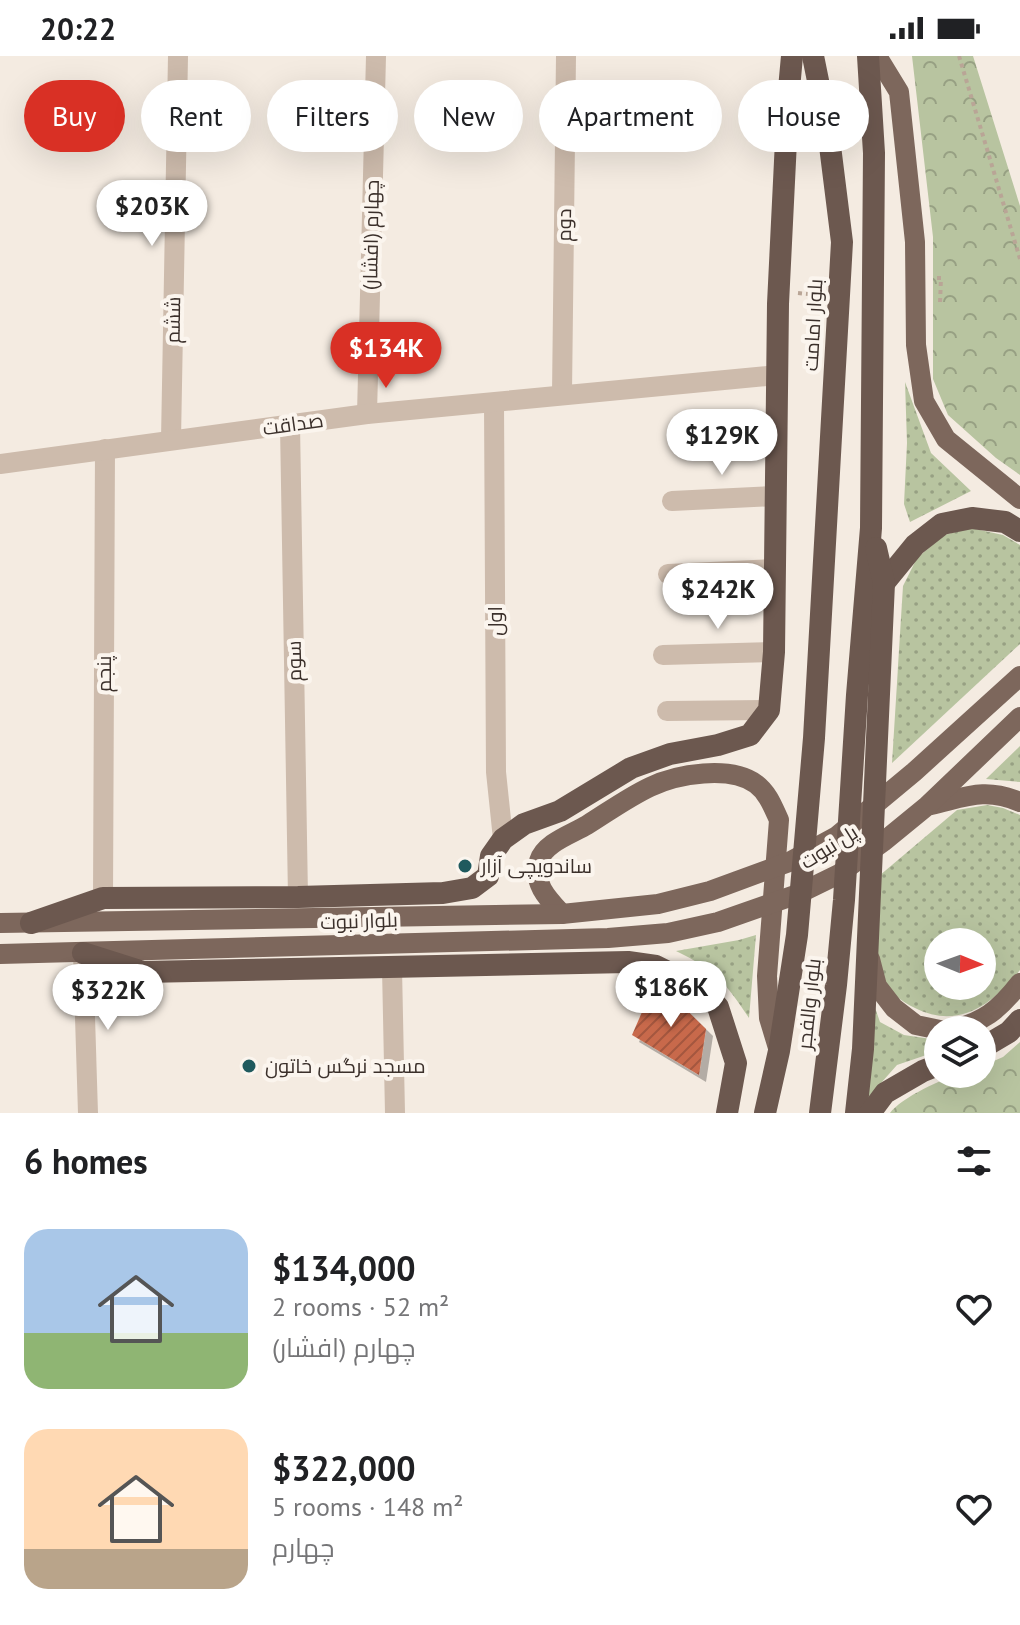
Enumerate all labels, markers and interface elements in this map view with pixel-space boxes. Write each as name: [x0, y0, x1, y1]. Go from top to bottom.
text: 20:22: [40, 9, 116, 48]
chip: Buy: [24, 80, 125, 152]
chip: Rent: [141, 80, 251, 152]
chip: Filters: [267, 80, 398, 152]
chip: New: [414, 80, 523, 152]
chip: Apartment: [539, 80, 722, 152]
chip: House: [738, 80, 869, 152]
pin: $203K: [96, 180, 208, 248]
street label: چهارم (افشار): [357, 180, 386, 290]
text: $203K: [114, 189, 190, 222]
street label: دوم: [551, 208, 578, 242]
street label: بلوار امامت: [798, 278, 828, 372]
street label: ششم: [160, 296, 187, 344]
pin: $134K: [330, 322, 442, 390]
text: $134K: [348, 331, 424, 364]
street label: صداقت: [261, 407, 325, 441]
pin: $129K: [666, 409, 778, 477]
text: $129K: [684, 418, 760, 451]
pin: $242K: [662, 563, 774, 631]
text: $242K: [680, 572, 756, 605]
street label: اول: [482, 606, 508, 636]
street label: سوم: [281, 640, 308, 682]
street label: پنجم: [91, 655, 118, 692]
street label: پل نبوت: [795, 819, 863, 875]
place label: ساندویچی آزار: [480, 853, 592, 879]
marker: ساندویچی آزار: [456, 857, 474, 875]
street label: بلوار نبوت: [320, 907, 398, 935]
north arrow: [924, 928, 996, 1000]
map controls: [924, 928, 996, 1088]
street label: بلوار والفجر: [791, 957, 827, 1052]
pin: $186K: [615, 961, 727, 1029]
pin: $322K: [52, 964, 164, 1032]
text: $186K: [633, 970, 709, 1003]
text: $322K: [70, 973, 146, 1006]
button: layers: [924, 1016, 996, 1088]
place label: مسجد نرگس خاتون: [265, 1053, 425, 1079]
marker: مسجد نرگس خاتون: [240, 1057, 258, 1075]
text: 6 homes: [24, 1139, 148, 1183]
icon: filters: [952, 1139, 996, 1183]
text: $134,000: [272, 1246, 416, 1290]
icon: home: [88, 1261, 184, 1357]
icon: heart: [952, 1287, 996, 1331]
text: 2 rooms · 52 m²: [272, 1290, 449, 1323]
text: چهارم (افشار): [272, 1331, 416, 1364]
text: $322,000: [272, 1446, 416, 1490]
icon: home: [88, 1461, 184, 1557]
icon: heart: [952, 1487, 996, 1531]
text: 5 rooms · 148 m²: [272, 1490, 464, 1523]
text: چهارم: [272, 1531, 334, 1564]

